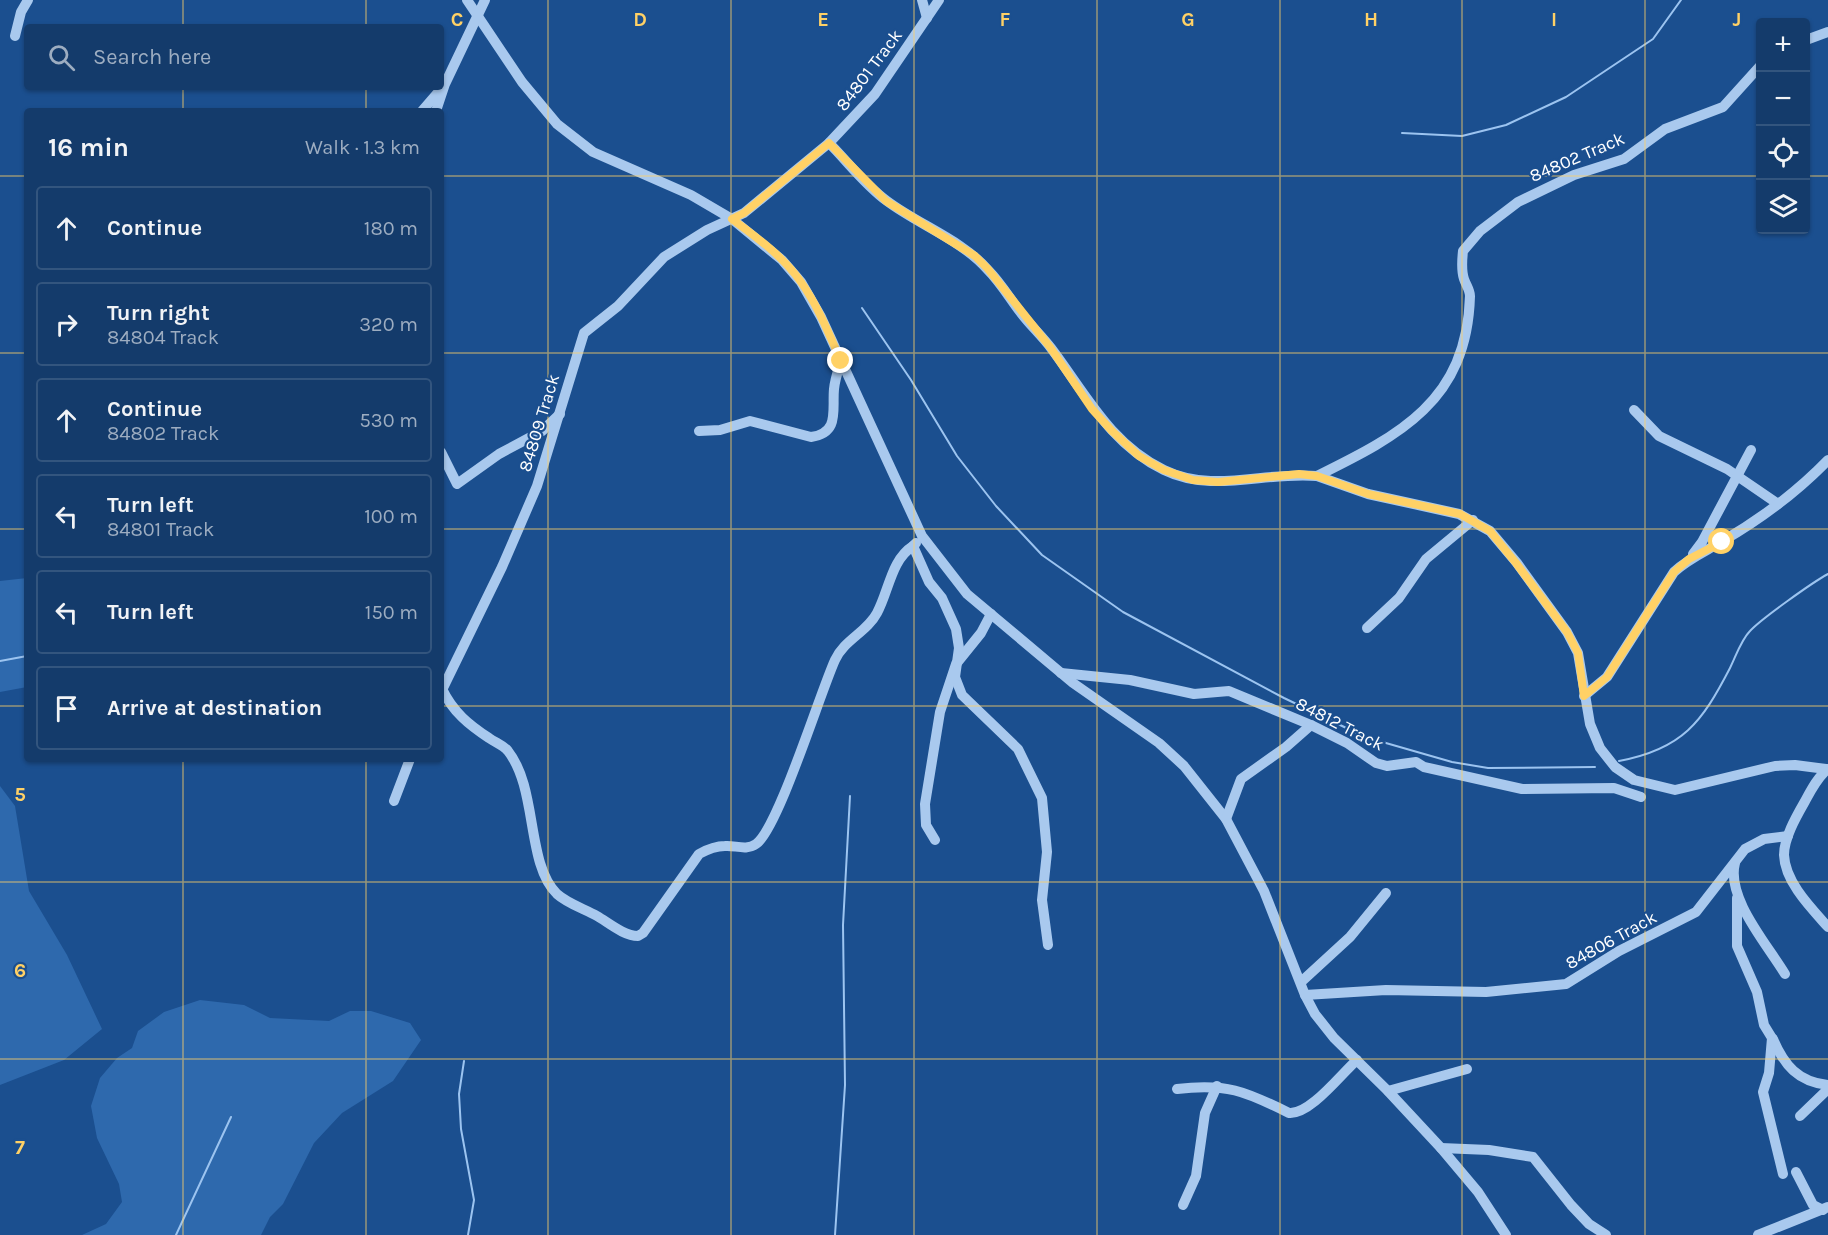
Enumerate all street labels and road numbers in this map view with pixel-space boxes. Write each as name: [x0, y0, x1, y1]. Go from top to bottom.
street label: 84801 Track: [831, 25, 907, 115]
street label: 84802 Track: [1526, 127, 1628, 187]
street label: 84809 Track: [514, 371, 564, 475]
street label: 84812 Track: [1292, 692, 1388, 756]
street label: 84806 Track: [1562, 906, 1660, 974]

